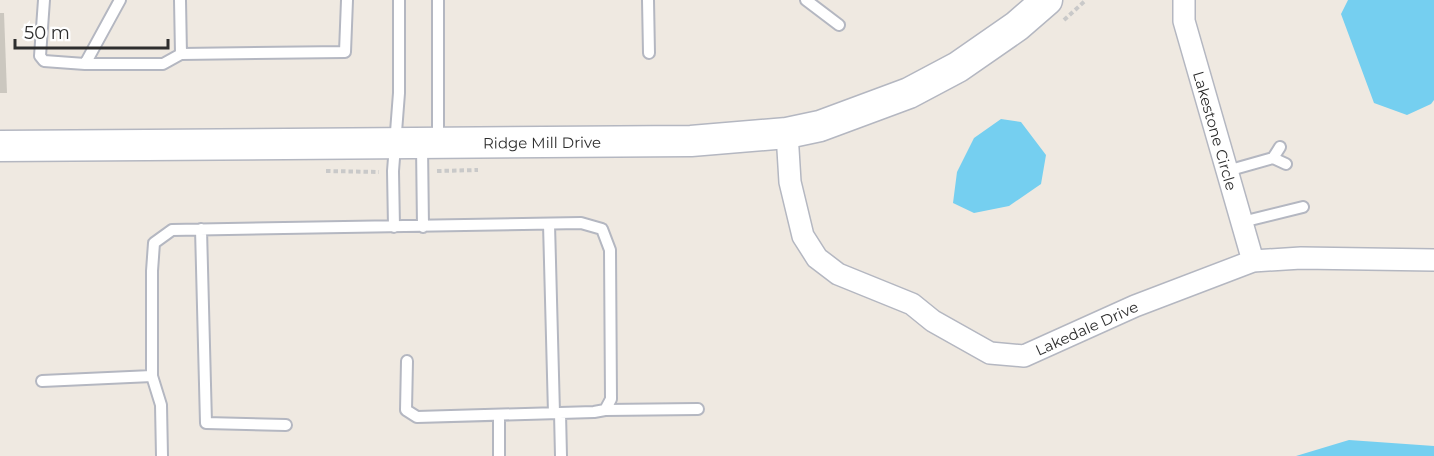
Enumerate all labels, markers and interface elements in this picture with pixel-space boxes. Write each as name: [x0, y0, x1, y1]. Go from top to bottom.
scale bar: [15, 12, 168, 50]
text: 50 m: [24, 22, 70, 44]
street label: Lakestone Circle: [1189, 69, 1242, 192]
street label: Ridge Mill Drive: [483, 132, 601, 152]
street label: Lakedale Drive: [1032, 296, 1141, 359]

